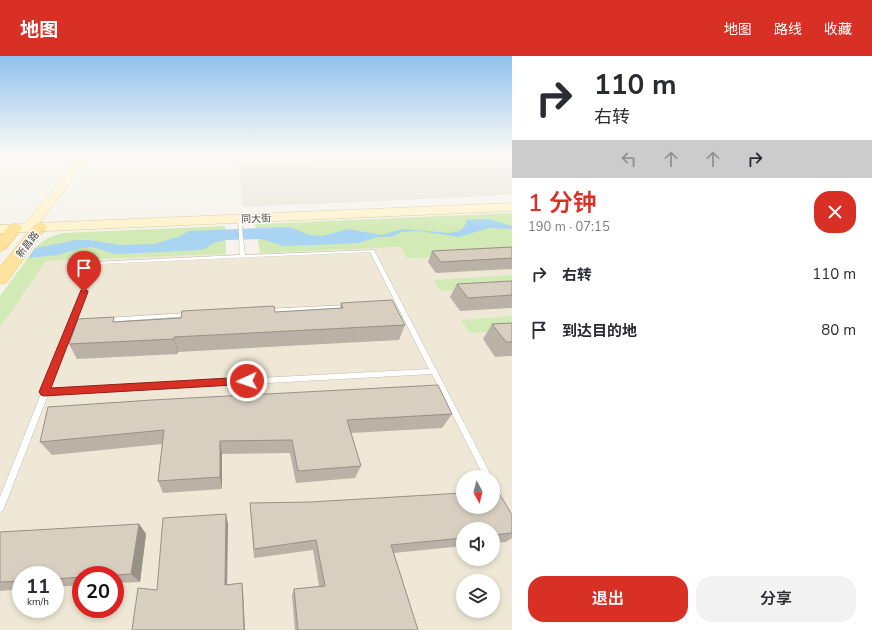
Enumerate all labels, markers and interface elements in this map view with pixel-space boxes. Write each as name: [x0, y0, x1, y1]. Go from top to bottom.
text: 地图: [20, 17, 58, 43]
text: 地图: [724, 20, 752, 39]
text: 路线: [774, 20, 802, 39]
text: 收藏: [824, 20, 852, 39]
text: 110 m: [594, 66, 677, 104]
icon: right: [528, 72, 580, 124]
text: 右转: [594, 105, 630, 129]
icon: left: [618, 148, 640, 170]
icon: ahead: [660, 148, 682, 170]
icon: ahead: [702, 148, 724, 170]
icon: right: [744, 148, 766, 170]
text: 1 分钟: [528, 187, 597, 219]
button: close: [814, 191, 856, 233]
street label: 同大街: [241, 211, 271, 227]
text: 190 m · 07:15: [528, 218, 610, 236]
street label: 新昌路: [13, 228, 43, 261]
pin: [67, 251, 101, 292]
icon: arrive: [73, 257, 95, 279]
icon: right: [528, 263, 550, 285]
text: 110 m: [812, 264, 856, 284]
text: 右转: [562, 265, 592, 285]
icon: arrive: [528, 319, 550, 341]
text: 80 m: [821, 320, 856, 340]
text: 到达目的地: [562, 321, 637, 341]
position arrow: [226, 360, 268, 402]
north arrow: [456, 470, 500, 514]
map controls: [456, 470, 500, 618]
button: sound: [456, 522, 500, 566]
speed limit sign: 20: [72, 566, 124, 618]
text: 11: [26, 573, 50, 600]
button: layers: [456, 574, 500, 618]
button: 退出: [528, 576, 688, 622]
button: 分享: [696, 576, 856, 622]
text: km/h: [27, 595, 49, 609]

